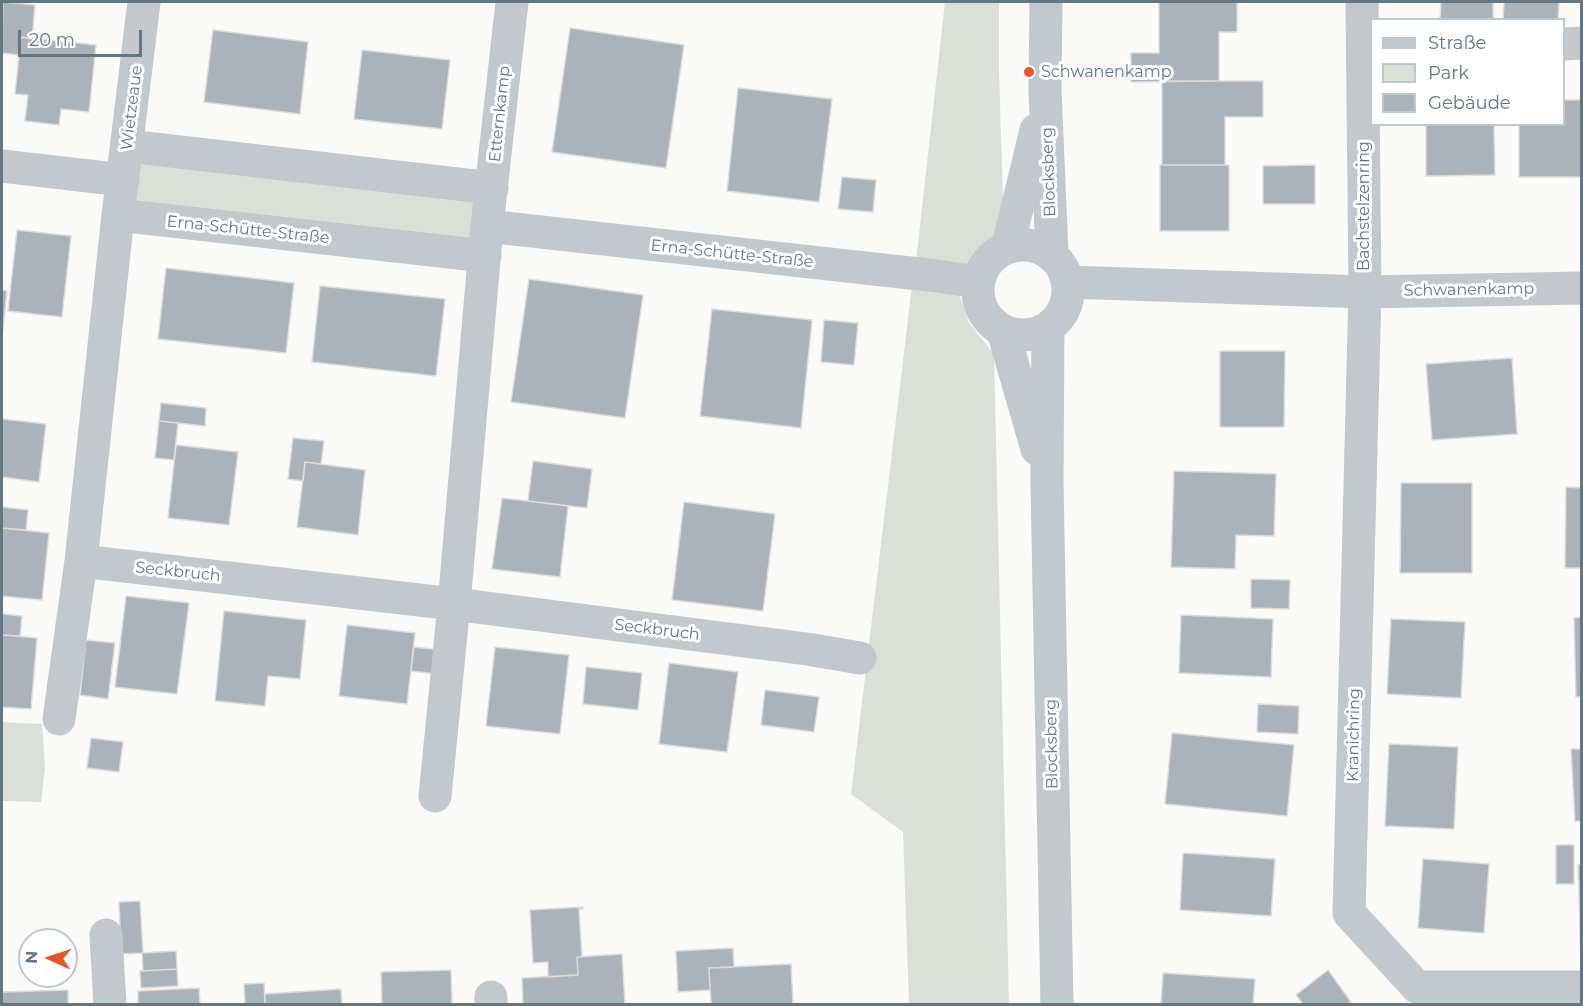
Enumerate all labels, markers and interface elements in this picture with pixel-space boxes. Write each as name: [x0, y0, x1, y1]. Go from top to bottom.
scale bar: [21, 18, 146, 56]
legend: [1370, 18, 1565, 126]
text: 20 m: [29, 29, 75, 51]
text: Straße: [1428, 32, 1486, 54]
place label: Schwanenkamp: [1041, 62, 1172, 82]
text: Park: [1428, 62, 1469, 84]
street label: Wietzeaue: [117, 65, 147, 151]
street label: Etternkamp: [485, 65, 515, 163]
marker: Schwanenkamp: [1022, 65, 1036, 79]
text: Gebäude: [1428, 92, 1511, 114]
street label: Blocksberg: [1038, 127, 1060, 217]
street label: Bachstelzenring: [1354, 141, 1374, 271]
street label: Erna-Schütte-Straße: [166, 212, 330, 248]
street label: Erna-Schütte-Straße: [650, 236, 814, 272]
street label: Schwanenkamp: [1404, 279, 1534, 301]
street label: Seckbruch: [134, 558, 222, 586]
street label: Seckbruch: [613, 615, 701, 645]
street label: Kranichring: [1344, 688, 1364, 782]
street label: Blocksberg: [1042, 699, 1062, 789]
north arrow: [18, 928, 78, 988]
text: N: [22, 950, 41, 964]

